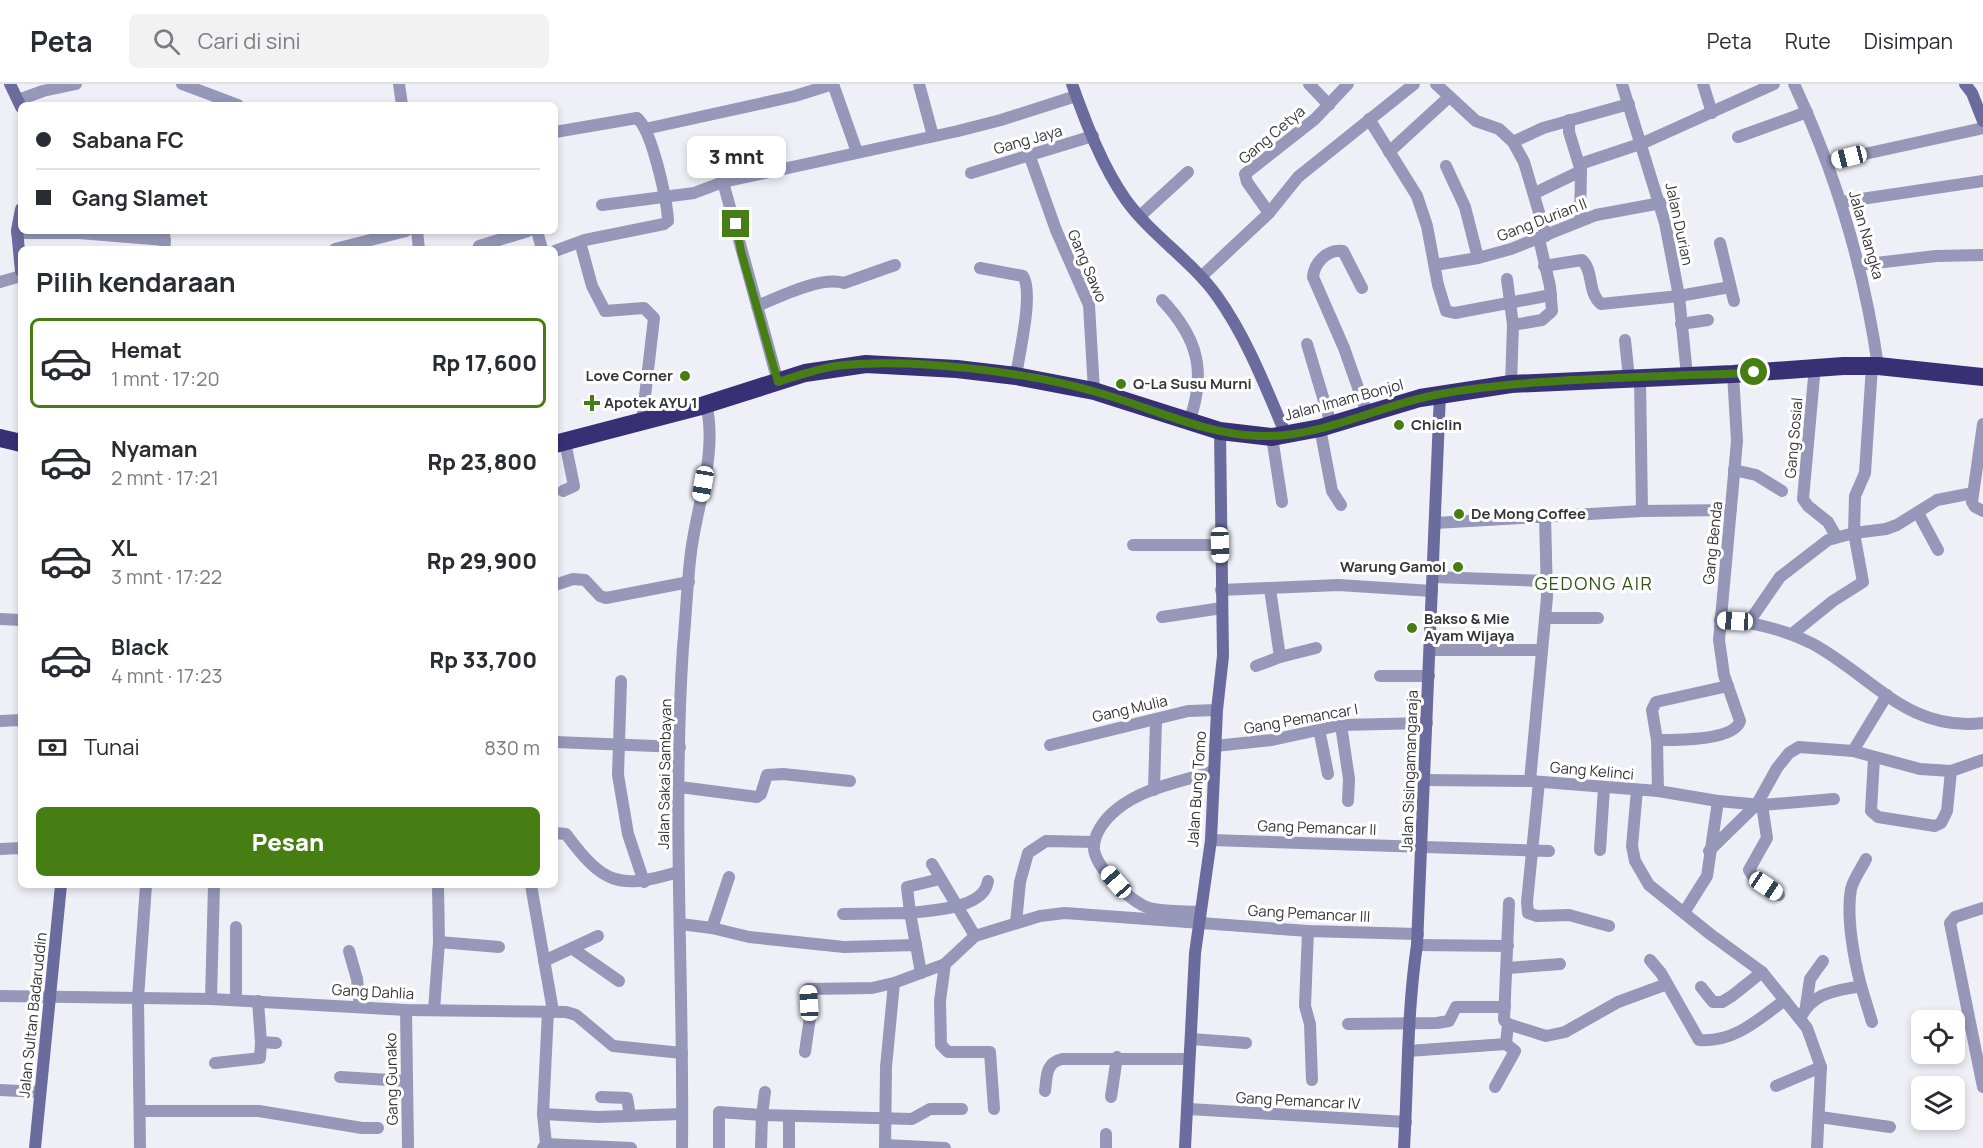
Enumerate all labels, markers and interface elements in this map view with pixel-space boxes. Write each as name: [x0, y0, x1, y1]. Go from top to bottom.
search box: [129, 14, 549, 68]
text: Peta: [30, 22, 93, 60]
icon: search: [150, 25, 183, 58]
text: Cari di sini: [198, 26, 301, 56]
text: Peta: [1707, 27, 1752, 55]
text: Rute: [1785, 27, 1831, 55]
text: Disimpan: [1864, 27, 1953, 55]
street label: Gang Cetya: [1234, 101, 1309, 169]
street label: Gang Jaya: [991, 120, 1065, 159]
text: Sabana FC: [72, 125, 184, 155]
callout: 3 mnt: [686, 137, 786, 179]
text: 3 mnt: [709, 143, 764, 170]
car: [1829, 144, 1869, 170]
street label: Jalan Durian: [1660, 181, 1699, 267]
text: Gang Slamet: [72, 183, 208, 213]
street label: Jalan Nangka: [1844, 188, 1889, 282]
street label: Gang Durian II: [1494, 193, 1590, 246]
route end: [722, 210, 749, 237]
street label: Gang Sawo: [1063, 226, 1112, 305]
text: Pilih kendaraan: [36, 263, 236, 300]
text: Hemat: [111, 335, 182, 365]
icon: car: [39, 336, 93, 390]
text: Rp 17,600: [432, 348, 537, 378]
route start: [1740, 358, 1767, 385]
text: 1 mnt · 17:20: [111, 365, 220, 392]
place label: Love Corner: [585, 365, 673, 386]
marker: Love Corner: [678, 369, 692, 383]
place label: Q-La Susu Murni: [1133, 373, 1252, 394]
street label: Jalan Imam Bonjol: [1282, 374, 1406, 426]
marker: Q-La Susu Murni: [1114, 377, 1128, 391]
place label: Apotek AYU 1: [604, 392, 697, 413]
marker: Apotek AYU 1: [585, 396, 599, 410]
street label: Gang Sosial: [1780, 397, 1807, 479]
place label: Chiclin: [1411, 414, 1462, 435]
marker: Chiclin: [1392, 418, 1406, 432]
text: Nyaman: [111, 434, 198, 464]
icon: car: [39, 435, 93, 489]
text: Rp 23,800: [428, 447, 537, 477]
text: 2 mnt · 17:21: [111, 464, 219, 491]
car: [691, 465, 715, 503]
street label: Gang Benda: [1698, 500, 1727, 586]
place label: De Mong Coffee: [1471, 503, 1586, 524]
marker: De Mong Coffee: [1452, 507, 1466, 521]
car: [1210, 527, 1230, 563]
text: XL: [111, 533, 137, 563]
icon: car: [39, 534, 93, 588]
text: Rp 29,900: [427, 546, 537, 576]
place label: Warung Gamol: [1340, 556, 1446, 577]
marker: Warung Gamol: [1451, 560, 1465, 574]
text: 3 mnt · 17:22: [111, 563, 222, 590]
district label: GEDONG AIR: [1535, 571, 1653, 595]
place label: Bakso & Mie Ayam Wijaya: [1424, 608, 1514, 646]
car: [1717, 611, 1753, 631]
marker: Bakso & Mie Ayam Wijaya: [1405, 621, 1419, 635]
text: Black: [111, 632, 168, 662]
icon: car: [39, 633, 93, 687]
text: Rp 33,700: [430, 645, 537, 675]
text: 4 mnt · 17:23: [111, 662, 222, 689]
street label: Gang Mulia: [1090, 690, 1170, 727]
street label: Jalan Sisingamangaraja: [1396, 690, 1423, 852]
street label: Jalan Sakai Sambayan: [653, 698, 676, 850]
street label: Gang Pemancar I: [1242, 698, 1360, 739]
street label: Jalan Bung Tomo: [1182, 730, 1211, 848]
icon: cash: [36, 731, 69, 764]
text: Tunai: [84, 732, 140, 762]
text: 830 m: [484, 734, 540, 761]
street label: Gang Kelinci: [1549, 756, 1635, 785]
button: Pesan: [36, 807, 540, 876]
street label: Gang Pemancar II: [1257, 815, 1377, 840]
car: [1097, 863, 1135, 901]
car: [1746, 868, 1786, 904]
street label: Gang Pemancar III: [1247, 900, 1371, 927]
street label: Jalan Sultan Badaruddin: [13, 931, 52, 1099]
street label: Gang Dahlia: [331, 979, 415, 1004]
car: [799, 985, 819, 1021]
map controls: [1911, 1010, 1965, 1130]
button: locate: [1911, 1010, 1965, 1064]
street label: Gang Gunako: [380, 1032, 403, 1125]
button: layers: [1911, 1076, 1965, 1130]
street label: Gang Pemancar IV: [1235, 1087, 1361, 1114]

